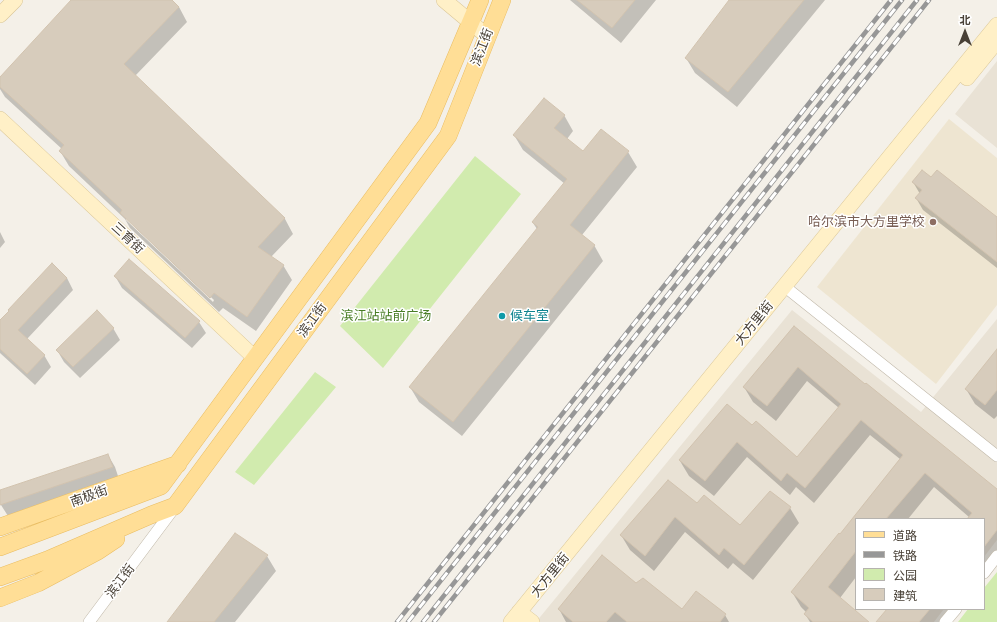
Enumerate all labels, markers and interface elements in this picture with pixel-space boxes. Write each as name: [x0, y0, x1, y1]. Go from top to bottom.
north arrow: [945, 12, 985, 52]
text: 北: [960, 13, 971, 26]
street label: 滨江街: [468, 26, 496, 68]
place label: 哈尔滨市大方里学校: [808, 214, 925, 230]
marker: 哈尔滨市大方里学校: [928, 217, 938, 227]
street label: 三育街: [108, 219, 148, 257]
street label: 大方里街: [732, 298, 776, 348]
street label: 滨江街: [294, 300, 330, 340]
park label: 滨江站站前广场: [341, 308, 431, 324]
place label: 候车室: [510, 308, 549, 324]
marker: 候车室: [497, 311, 507, 321]
street label: 南极街: [68, 482, 110, 510]
legend: [855, 518, 985, 610]
text: 道路: [893, 528, 917, 542]
text: 铁路: [893, 548, 917, 562]
street label: 大方里街: [528, 550, 572, 600]
street label: 滨江街: [102, 561, 138, 601]
text: 公园: [893, 568, 917, 582]
text: 建筑: [893, 588, 917, 602]

